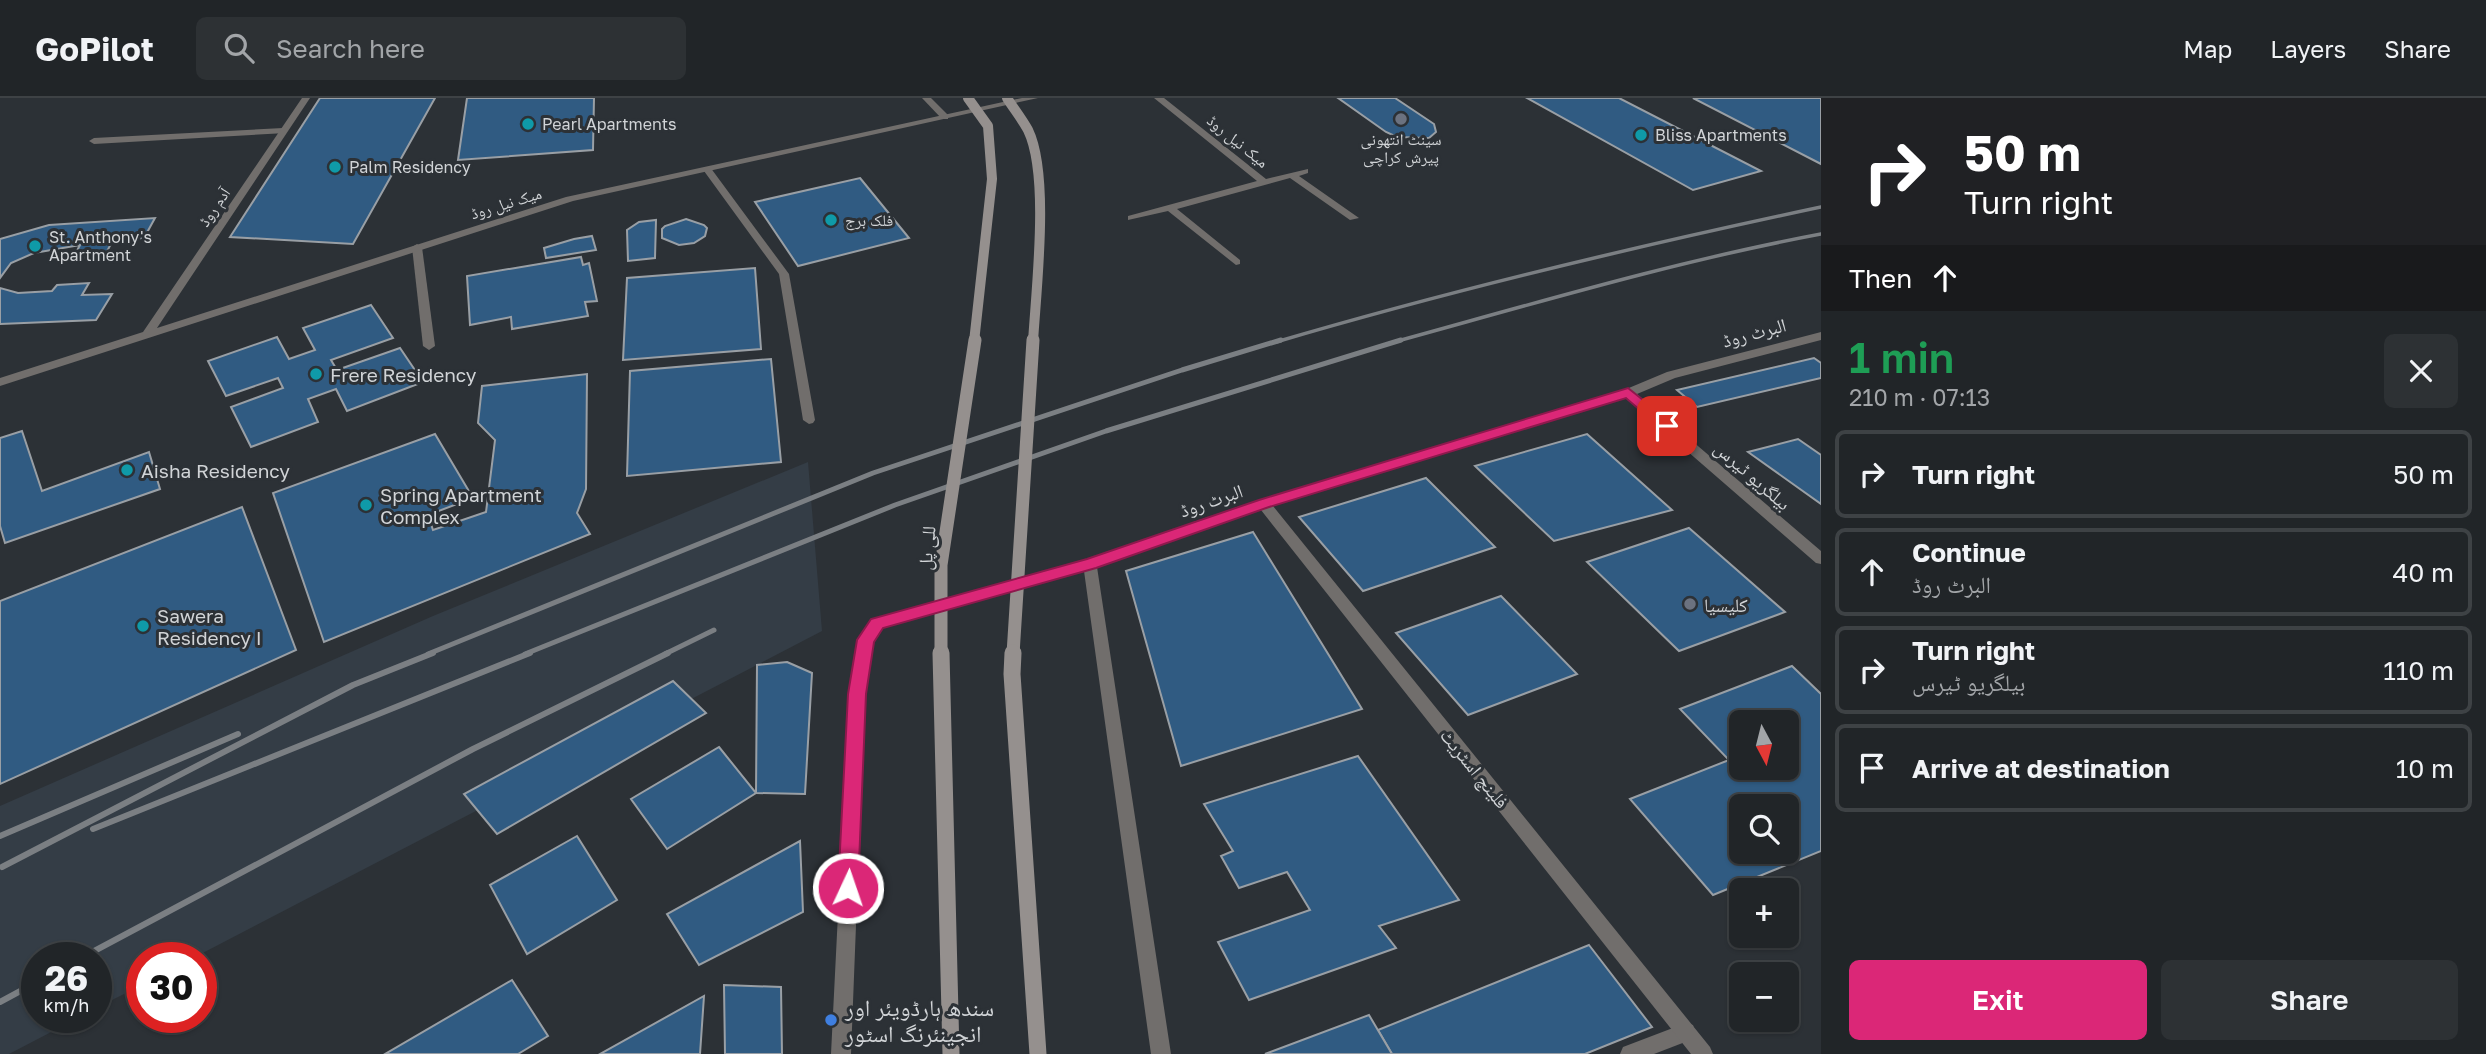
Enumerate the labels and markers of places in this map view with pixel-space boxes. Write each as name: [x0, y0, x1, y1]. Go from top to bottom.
marker: سینٹ انتھونی پیرش کراچی: [1393, 111, 1409, 127]
place label: Pearl Apartments: [542, 114, 677, 134]
marker: Pearl Apartments: [520, 116, 536, 132]
place label: Bliss Apartments: [1655, 125, 1787, 145]
marker: Bliss Apartments: [1633, 127, 1649, 143]
place label: سینٹ انتھونی پیرش کراچی: [1361, 129, 1441, 168]
place label: Palm Residency: [349, 157, 471, 177]
marker: Palm Residency: [327, 159, 343, 175]
place label: فلک برج: [845, 210, 893, 231]
marker: فلک برج: [823, 212, 839, 228]
place label: St. Anthony's Apartment: [49, 227, 152, 265]
marker: St. Anthony's Apartment: [27, 238, 43, 254]
place label: Frere Residency: [330, 363, 477, 386]
marker: Frere Residency: [308, 366, 324, 382]
pin: [1637, 396, 1697, 456]
place label: Aisha Residency: [141, 459, 290, 482]
marker: Aisha Residency: [119, 462, 135, 478]
place label: Spring Apartment Complex: [380, 483, 542, 528]
marker: Spring Apartment Complex: [358, 497, 374, 513]
place label: کلیسیا: [1704, 593, 1748, 616]
marker: کلیسیا: [1682, 596, 1698, 612]
place label: Sawera Residency I: [157, 604, 262, 649]
marker: Sawera Residency I: [135, 618, 151, 634]
place label: سندھ ہارڈویئر اور انجینئرنگ اسٹور: [844, 993, 994, 1047]
marker: سندھ ہارڈویئر اور انجینئرنگ اسٹور: [823, 1012, 839, 1028]

